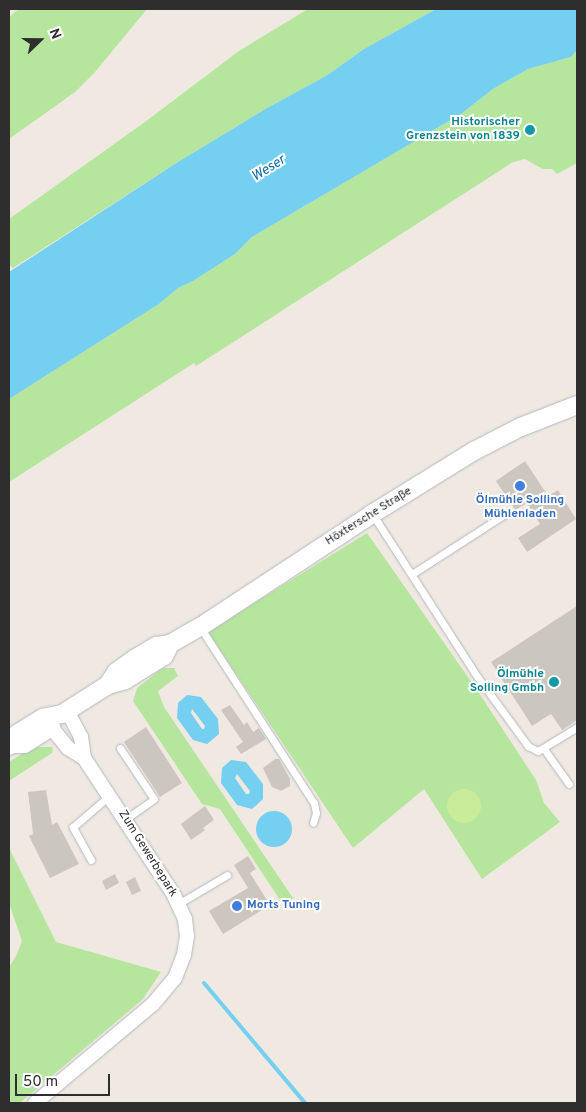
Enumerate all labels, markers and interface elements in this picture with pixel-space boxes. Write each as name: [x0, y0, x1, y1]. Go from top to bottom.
north arrow: [15, 15, 65, 65]
text: N: [45, 26, 64, 42]
place label: Historischer Grenzstein von 1839: [406, 116, 520, 144]
marker: Historischer Grenzstein von 1839: [524, 124, 536, 136]
water label: Weser: [249, 152, 289, 186]
marker: Ölmühle Solling Mühlenladen: [514, 480, 526, 492]
street label: Höxtersche Straße: [323, 485, 415, 549]
place label: Ölmühle Solling Mühlenladen: [476, 494, 564, 522]
place label: Ölmühle Solling Gmbh: [470, 668, 544, 696]
marker: Ölmühle Solling Gmbh: [548, 676, 560, 688]
street label: Zum Gewerbepark: [114, 808, 180, 900]
place label: Morts Tuning: [247, 899, 320, 913]
marker: Morts Tuning: [231, 900, 243, 912]
scale bar: [18, 1064, 112, 1096]
text: 50 m: [23, 1073, 58, 1092]

